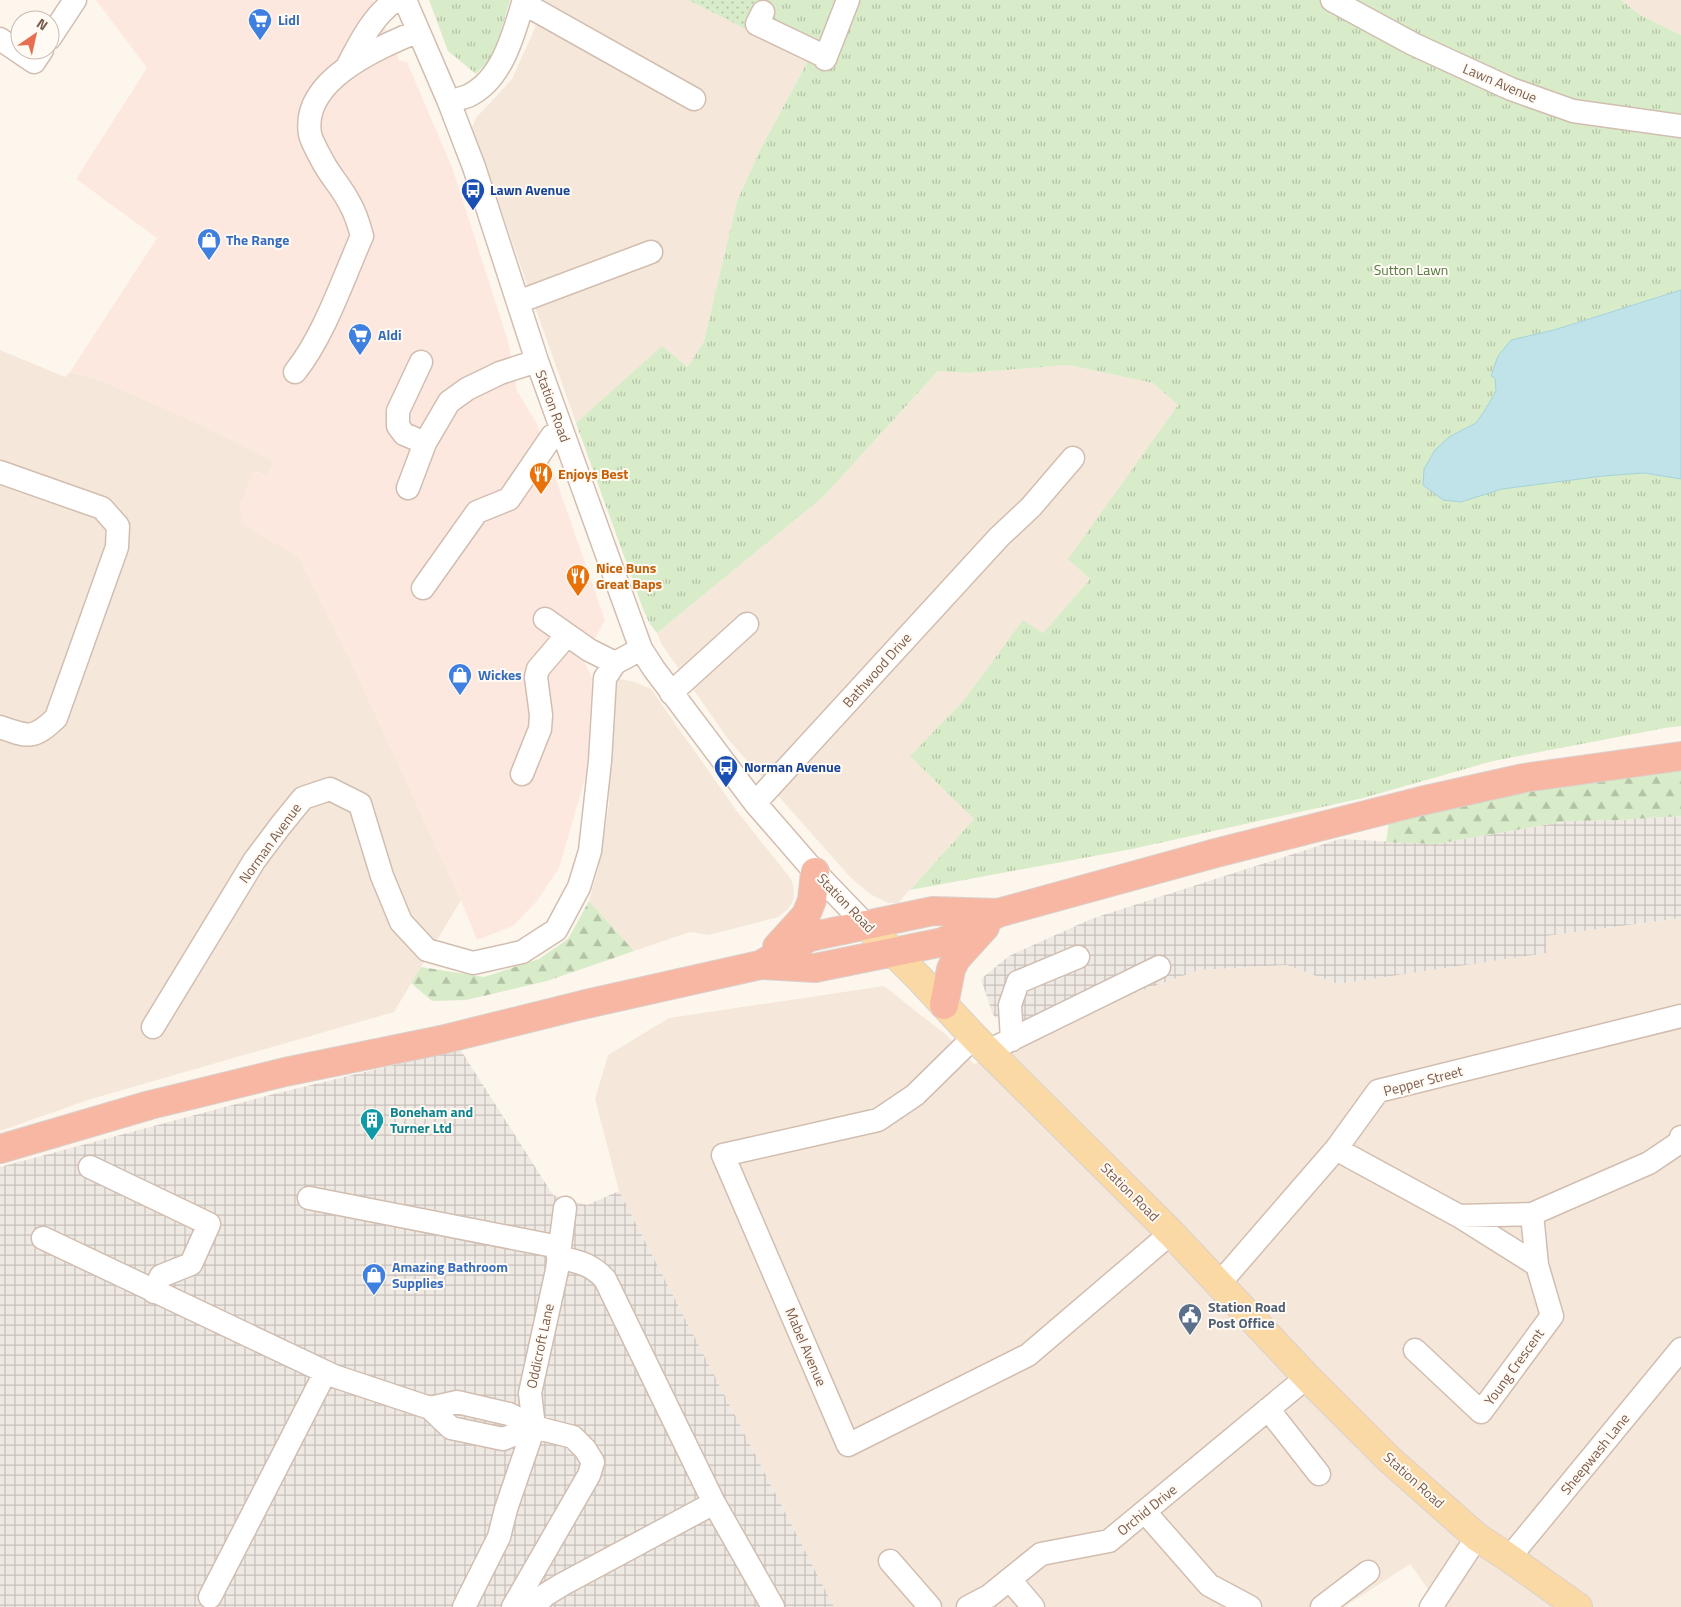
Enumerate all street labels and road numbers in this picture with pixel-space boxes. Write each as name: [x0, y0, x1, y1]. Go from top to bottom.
street label: Lawn Avenue: [1460, 57, 1541, 108]
street label: Station Road: [531, 367, 576, 445]
street label: Bathwood Drive: [837, 628, 916, 712]
street label: Norman Avenue: [233, 798, 306, 887]
street label: Station Road: [813, 868, 880, 937]
street label: Pepper Street: [1381, 1060, 1465, 1101]
street label: Station Road: [1096, 1157, 1165, 1226]
street label: Oddicroft Lane: [520, 1302, 559, 1390]
street label: Mabel Avenue: [781, 1304, 832, 1389]
street label: Young Crescent: [1479, 1324, 1549, 1409]
street label: Sheepwash Lane: [1555, 1408, 1634, 1499]
street label: Station Road: [1379, 1447, 1449, 1513]
street label: Orchid Drive: [1112, 1479, 1181, 1540]

